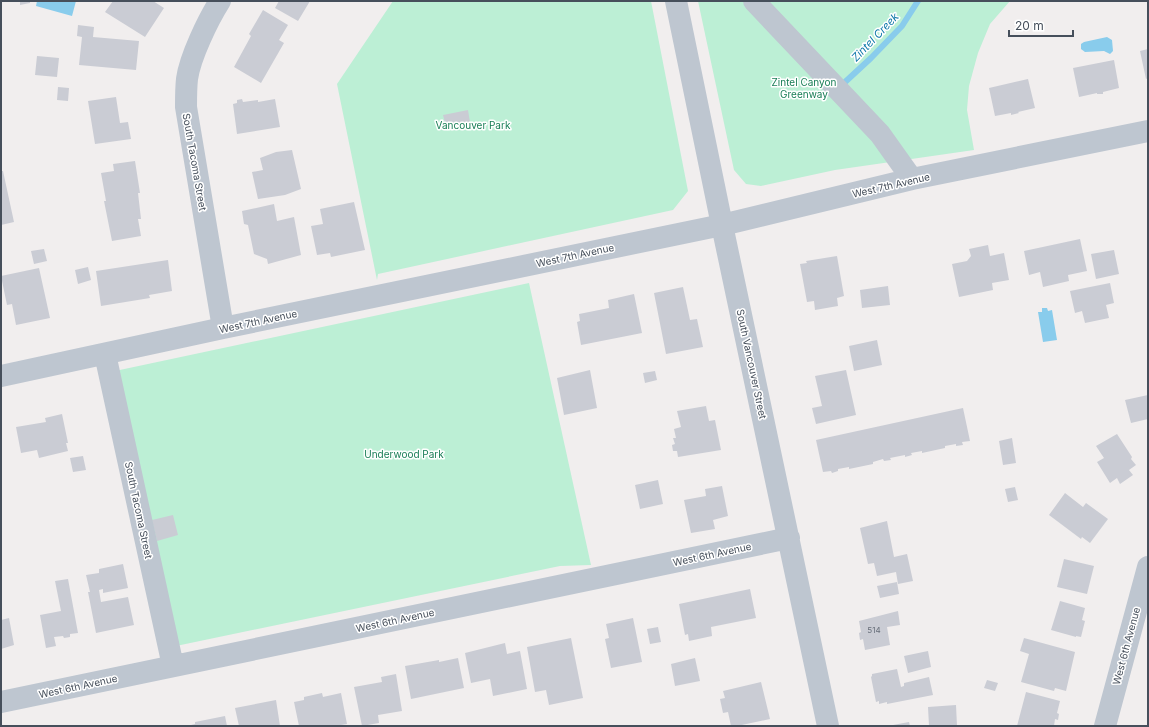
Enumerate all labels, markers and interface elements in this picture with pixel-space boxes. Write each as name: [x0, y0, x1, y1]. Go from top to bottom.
water label: Zintel Creek: [848, 9, 902, 64]
scale bar: [1009, 12, 1073, 38]
text: 20 m: [1015, 18, 1044, 33]
park label: Zintel Canyon Greenway: [772, 76, 837, 100]
street label: South Tacoma Street: [181, 112, 210, 212]
park label: Vancouver Park: [436, 119, 511, 131]
street label: West 7th Avenue: [851, 170, 931, 200]
street label: West 7th Avenue: [535, 241, 615, 269]
street label: West 7th Avenue: [218, 307, 298, 335]
street label: South Vancouver Street: [734, 308, 770, 421]
park label: Underwood Park: [364, 448, 444, 460]
street label: South Tacoma Street: [123, 460, 155, 560]
street label: West 6th Avenue: [672, 540, 752, 568]
street label: West 6th Avenue: [355, 606, 435, 634]
street label: West 6th Avenue: [1110, 606, 1142, 686]
house number: 514: [867, 625, 881, 635]
street label: West 6th Avenue: [38, 672, 118, 700]

